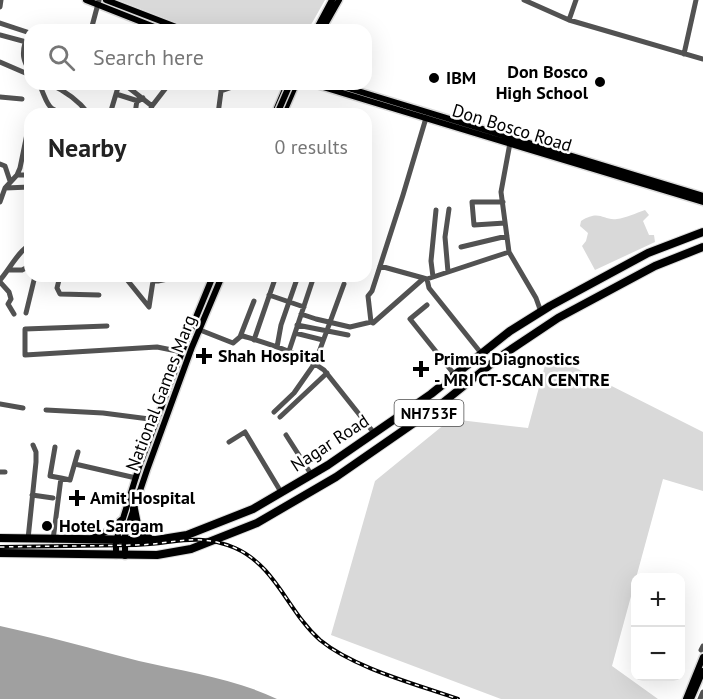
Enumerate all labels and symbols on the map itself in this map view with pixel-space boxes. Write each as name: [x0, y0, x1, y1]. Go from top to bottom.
place label: Don Bosco High School: [496, 60, 589, 104]
place label: IBM: [446, 66, 476, 89]
marker: IBM: [427, 71, 441, 85]
marker: Don Bosco High School: [593, 75, 607, 89]
street label: Don Bosco Road: [449, 98, 575, 157]
street label: National Games Marg: [120, 311, 201, 474]
place label: Shah Hospital: [218, 344, 325, 367]
marker: Shah Hospital: [195, 347, 213, 365]
place label: Primus Diagnostics - MRI CT-SCAN CENTRE: [434, 347, 610, 391]
marker: Primus Diagnostics - MRI CT-SCAN CENTRE: [412, 360, 430, 378]
road number: NH753F: [394, 400, 464, 426]
street label: Nagar Road: [286, 409, 373, 476]
place label: Amit Hospital: [90, 486, 196, 509]
marker: Amit Hospital: [68, 489, 86, 507]
place label: Hotel Sargam: [59, 514, 163, 537]
marker: Hotel Sargam: [40, 519, 54, 533]

